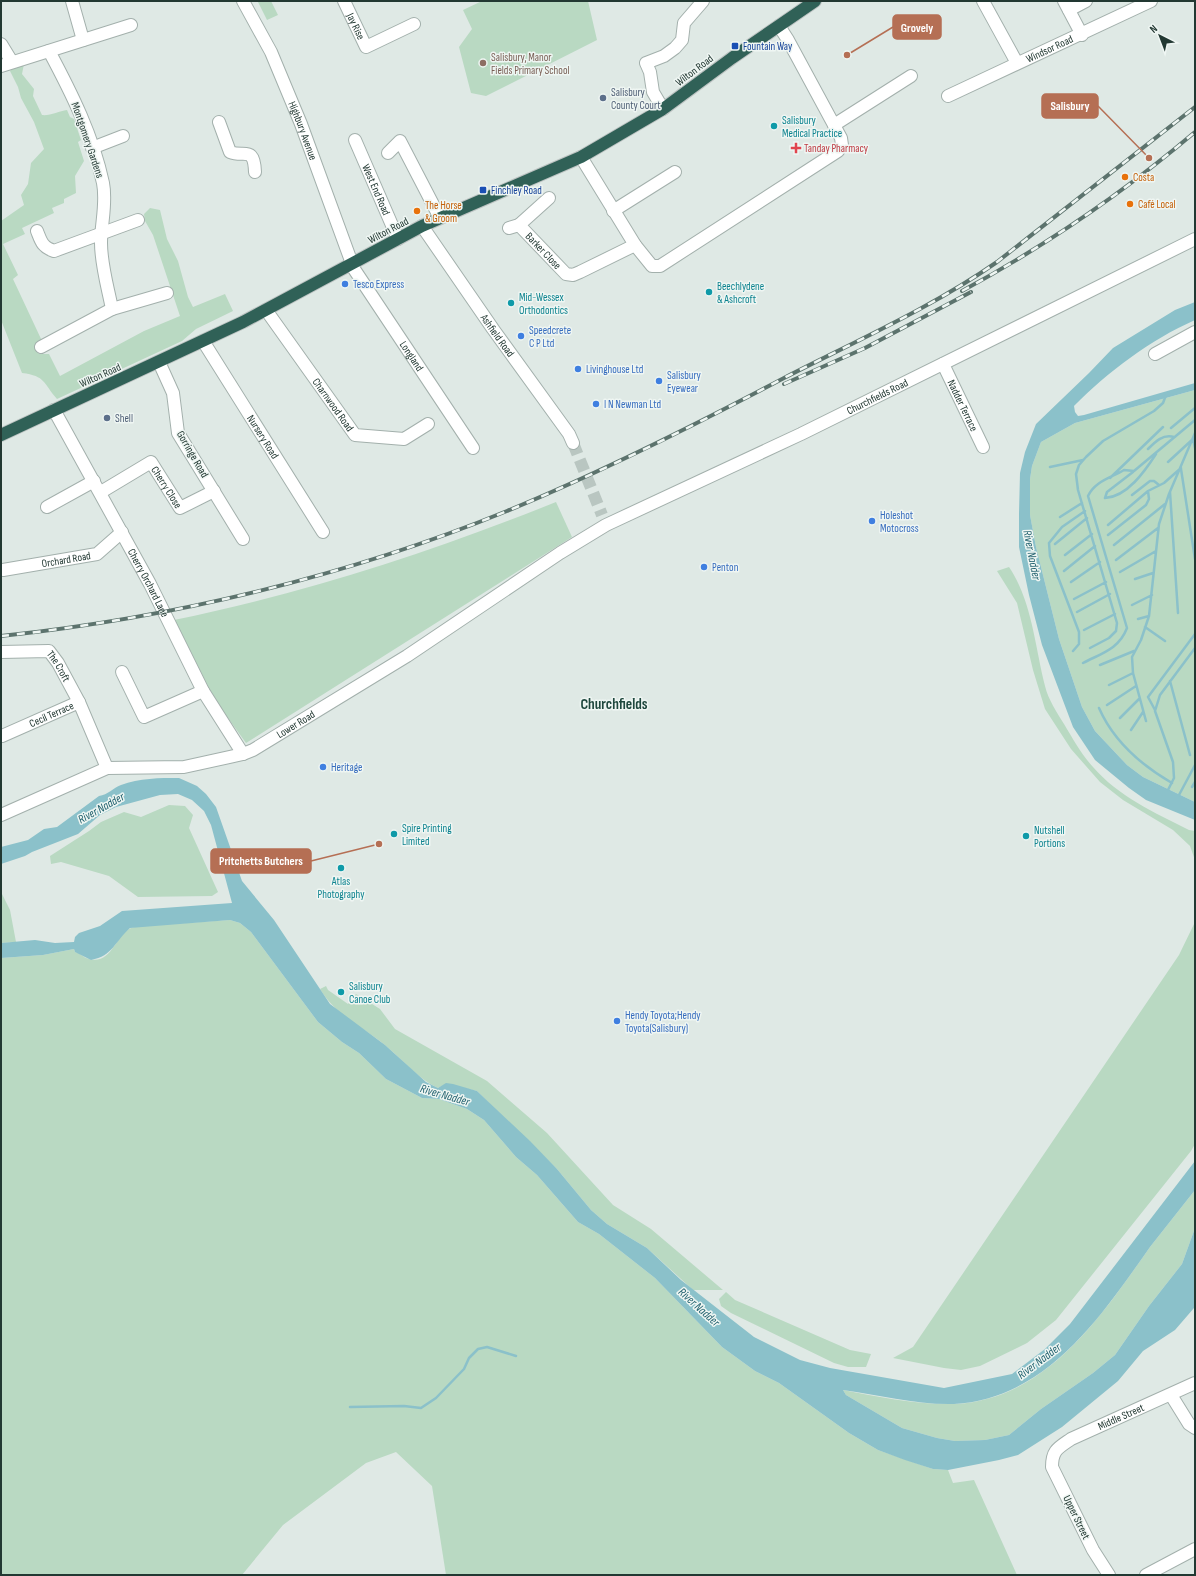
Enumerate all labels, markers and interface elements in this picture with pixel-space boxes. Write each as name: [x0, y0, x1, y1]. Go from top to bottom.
street label: Jay Rise: [343, 10, 368, 42]
callout: Grovely: [893, 15, 941, 39]
north arrow: [1140, 16, 1180, 56]
text: Grovely: [901, 21, 933, 36]
text: N: [1147, 22, 1160, 36]
street label: Windsor Road: [1024, 32, 1076, 66]
place label: Fountain Way: [743, 40, 793, 53]
marker: Fountain Way: [730, 41, 740, 51]
place label: Salisbury, Manor Fields Primary School: [491, 51, 570, 77]
street label: Wilton Road: [673, 52, 716, 89]
marker: Salisbury, Manor Fields Primary School: [478, 58, 488, 68]
place label: Salisbury County Court: [611, 86, 661, 112]
marker: Salisbury County Court: [598, 93, 608, 103]
callout: Salisbury: [1042, 94, 1098, 118]
street label: Highbury Avenue: [285, 99, 320, 162]
text: Salisbury: [1050, 99, 1090, 114]
street label: Montgomery Gardens: [68, 101, 107, 180]
place label: Salisbury Medical Practice: [782, 114, 842, 140]
marker: Salisbury Medical Practice: [769, 121, 779, 131]
place label: Tanday Pharmacy: [804, 142, 869, 155]
marker: Tanday Pharmacy: [791, 143, 801, 153]
street label: West End Road: [359, 162, 393, 218]
place label: Costa: [1133, 171, 1154, 184]
marker: Costa: [1120, 172, 1130, 182]
place label: Finchley Road: [491, 184, 542, 197]
marker: Finchley Road: [478, 185, 488, 195]
place label: Café Local: [1138, 198, 1176, 211]
place label: The Horse & Groom: [425, 199, 462, 225]
marker: Café Local: [1125, 199, 1135, 209]
marker: The Horse & Groom: [412, 206, 422, 216]
street label: Wilton Road: [366, 214, 411, 246]
street label: Barker Close: [523, 230, 564, 272]
place label: Tesco Express: [353, 278, 404, 291]
marker: Tesco Express: [340, 279, 350, 289]
place label: Beechlydene & Ashcroft: [717, 280, 764, 306]
marker: Beechlydene & Ashcroft: [704, 287, 714, 297]
place label: Mid-Wessex Orthodontics: [519, 291, 568, 317]
marker: Mid-Wessex Orthodontics: [506, 298, 516, 308]
street label: Ashfield Road: [477, 311, 517, 360]
place label: Speedcrete C P Ltd: [529, 324, 571, 350]
marker: Speedcrete C P Ltd: [516, 331, 526, 341]
street label: Longland: [397, 339, 426, 374]
street label: Wilton Road: [78, 360, 123, 390]
place label: Livinghouse Ltd: [586, 363, 644, 376]
marker: Livinghouse Ltd: [573, 364, 583, 374]
place label: Salisbury Eyewear: [667, 369, 702, 395]
street label: Charnwood Road: [310, 376, 356, 434]
marker: Salisbury Eyewear: [654, 376, 664, 386]
street label: Churchfields Road: [845, 376, 911, 417]
street label: Nadder Terrace: [945, 378, 980, 434]
place label: I N Newman Ltd: [604, 398, 661, 411]
marker: I N Newman Ltd: [591, 399, 601, 409]
place label: Shell: [115, 412, 133, 425]
marker: Shell: [102, 413, 112, 423]
street label: Nursery Road: [244, 413, 282, 462]
street label: Gorringe Road: [174, 428, 211, 480]
street label: Cherry Close: [148, 464, 185, 511]
place label: Holeshot Motocross: [880, 509, 919, 535]
marker: Holeshot Motocross: [867, 516, 877, 526]
water label: River Nadder: [1019, 529, 1044, 582]
street label: Cherry Orchard Lane: [125, 547, 171, 619]
street label: Orchard Road: [41, 549, 92, 570]
place label: Penton: [712, 561, 739, 574]
marker: Penton: [699, 562, 709, 572]
street label: The Croft: [44, 648, 73, 685]
district label: Churchfields: [580, 695, 648, 714]
street label: Cecil Terrace: [27, 699, 76, 730]
street label: Lower Road: [274, 708, 318, 741]
place label: Heritage: [331, 761, 363, 774]
marker: Heritage: [318, 762, 328, 772]
water label: River Nadder: [75, 789, 128, 827]
place label: Spire Printing Limited: [402, 822, 452, 848]
place label: Nutshell Portions: [1034, 824, 1065, 850]
marker: Spire Printing Limited: [389, 829, 399, 839]
marker: Nutshell Portions: [1021, 831, 1031, 841]
callout: Pritchetts Butchers: [211, 849, 311, 873]
text: Pritchetts Butchers: [219, 854, 303, 869]
marker: Atlas Photography: [336, 863, 346, 873]
place label: Atlas Photography: [318, 875, 365, 901]
place label: Salisbury Canoe Club: [349, 980, 391, 1006]
marker: Salisbury Canoe Club: [336, 987, 346, 997]
place label: Hendy Toyota;Hendy Toyota(Salisbury): [625, 1009, 701, 1035]
marker: Hendy Toyota;Hendy Toyota(Salisbury): [612, 1016, 622, 1026]
water label: River Nadder: [418, 1081, 472, 1110]
water label: River Nadder: [675, 1285, 723, 1330]
water label: River Nadder: [1015, 1340, 1065, 1383]
street label: Middle Street: [1096, 1401, 1147, 1433]
street label: Upper Street: [1060, 1493, 1093, 1542]

